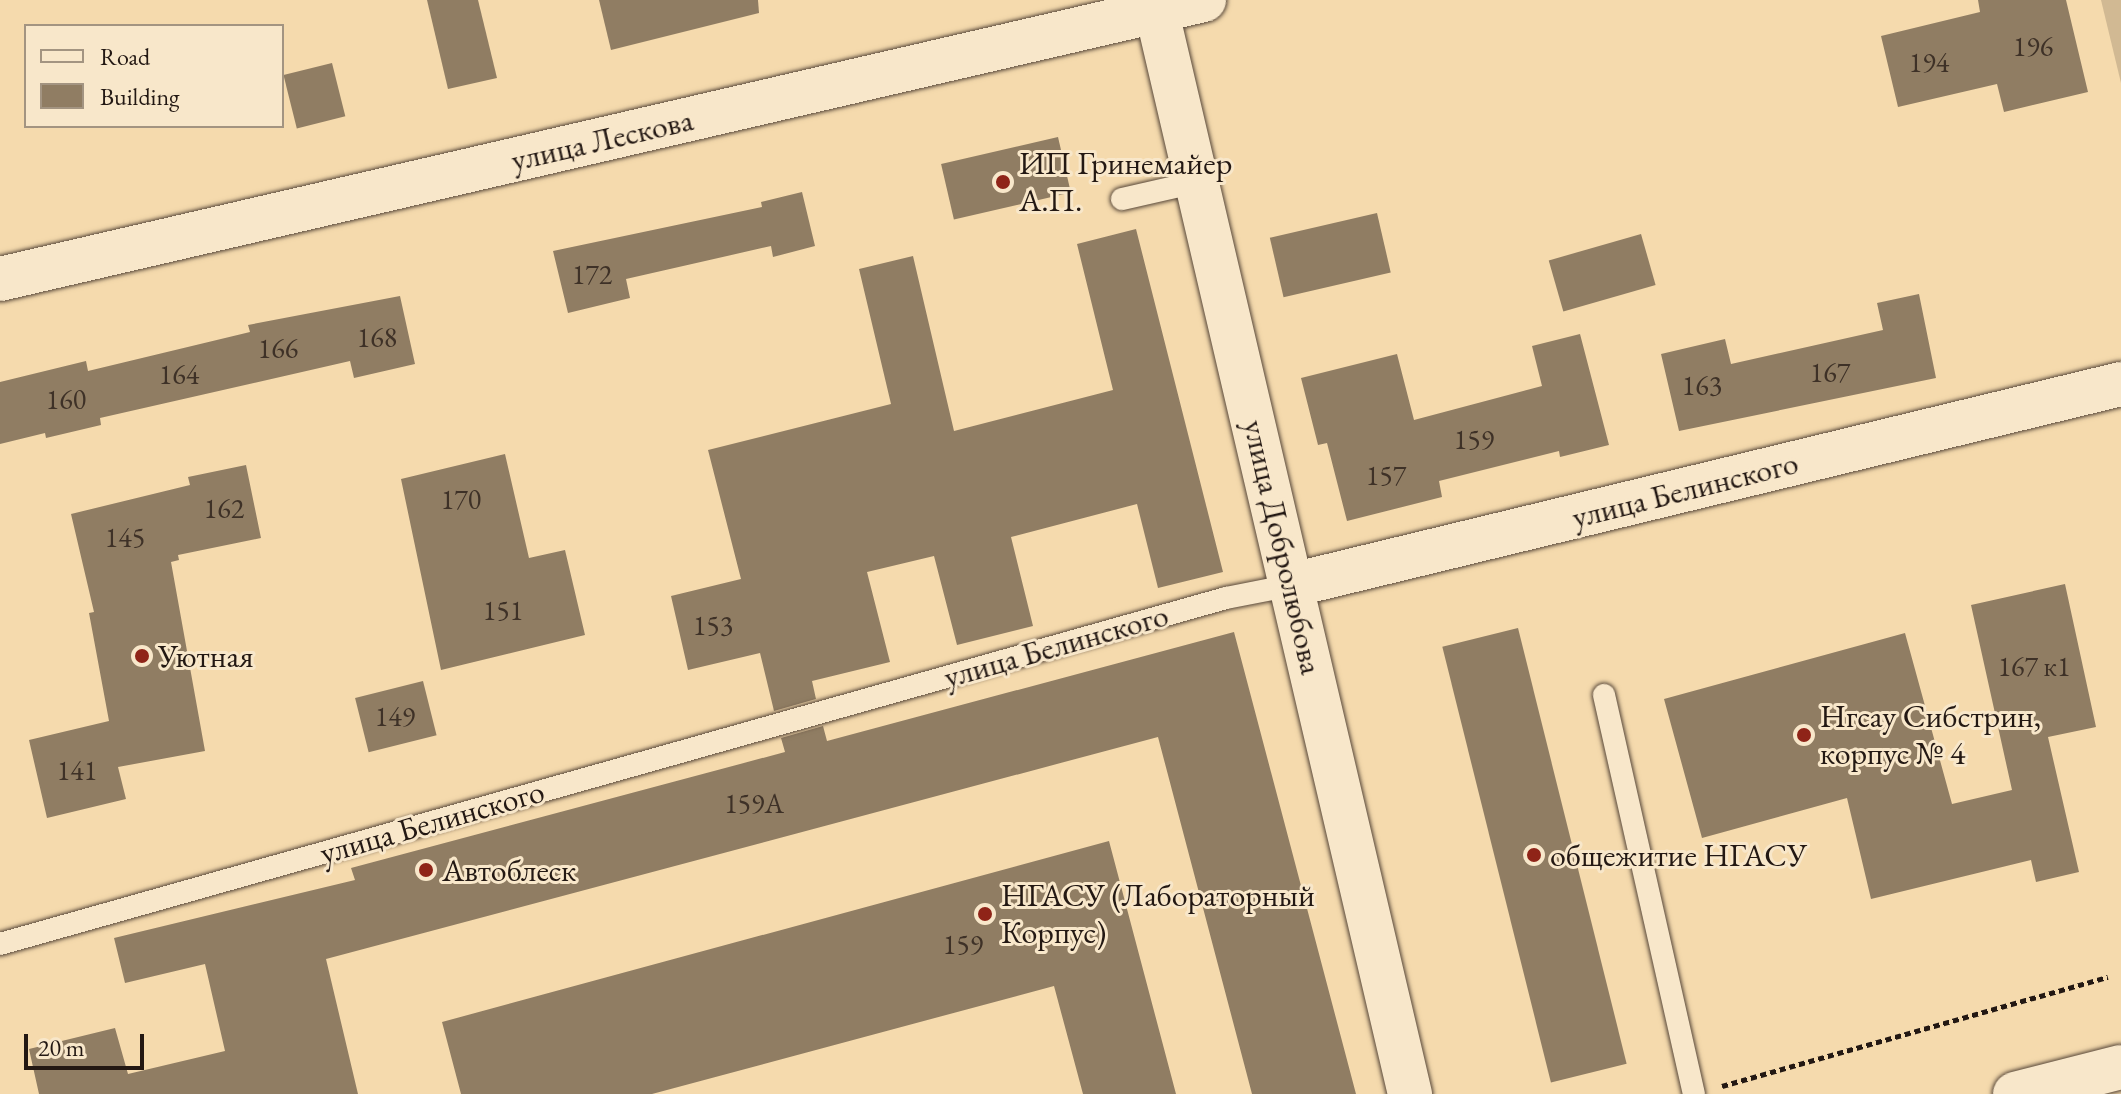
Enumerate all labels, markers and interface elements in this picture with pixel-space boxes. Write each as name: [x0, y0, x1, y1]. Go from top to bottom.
legend: [24, 24, 284, 128]
house number: 196: [2013, 29, 2053, 63]
text: Road: [100, 41, 150, 72]
house number: 194: [1909, 45, 1949, 79]
text: Building: [100, 81, 180, 112]
street label: улица Лескова: [507, 100, 697, 180]
place label: ИП Гринемайер А.П.: [1019, 145, 1232, 220]
marker: ИП Гринемайер А.П.: [994, 173, 1012, 191]
house number: 172: [572, 257, 612, 291]
house number: 168: [357, 320, 397, 354]
house number: 166: [258, 331, 298, 365]
house number: 167: [1810, 355, 1850, 389]
house number: 164: [159, 357, 199, 391]
house number: 163: [1682, 368, 1722, 402]
house number: 160: [46, 382, 86, 416]
street label: улица Добролюбова: [1235, 416, 1331, 678]
house number: 159: [1454, 422, 1494, 456]
street label: улица Белинского: [1568, 443, 1802, 537]
house number: 157: [1366, 458, 1406, 492]
house number: 170: [441, 482, 481, 516]
house number: 162: [204, 491, 244, 525]
house number: 145: [105, 520, 145, 554]
house number: 151: [483, 593, 523, 627]
street label: улица Белинского: [939, 596, 1173, 696]
house number: 153: [693, 608, 733, 642]
place label: Уютная: [158, 637, 253, 675]
marker: Уютная: [133, 647, 151, 665]
house number: 167 к1: [1998, 649, 2070, 683]
place label: Нгсау Сибстрин, корпус № 4: [1820, 698, 2041, 773]
house number: 149: [375, 699, 415, 733]
marker: Нгсау Сибстрин, корпус № 4: [1795, 726, 1813, 744]
house number: 141: [57, 753, 97, 787]
street label: улица Белинского: [315, 772, 549, 872]
house number: 159А: [724, 786, 784, 820]
place label: общежитие НГАСУ: [1550, 836, 1807, 874]
marker: общежитие НГАСУ: [1525, 846, 1543, 864]
place label: Автоблеск: [442, 851, 576, 889]
marker: Автоблеск: [417, 861, 435, 879]
place label: НГАСУ (Лабораторный Корпус): [1001, 877, 1315, 952]
marker: НГАСУ (Лабораторный Корпус): [976, 905, 994, 923]
house number: 159: [943, 927, 983, 961]
scale bar: [28, 1018, 148, 1068]
text: 20 m: [38, 1032, 85, 1063]

